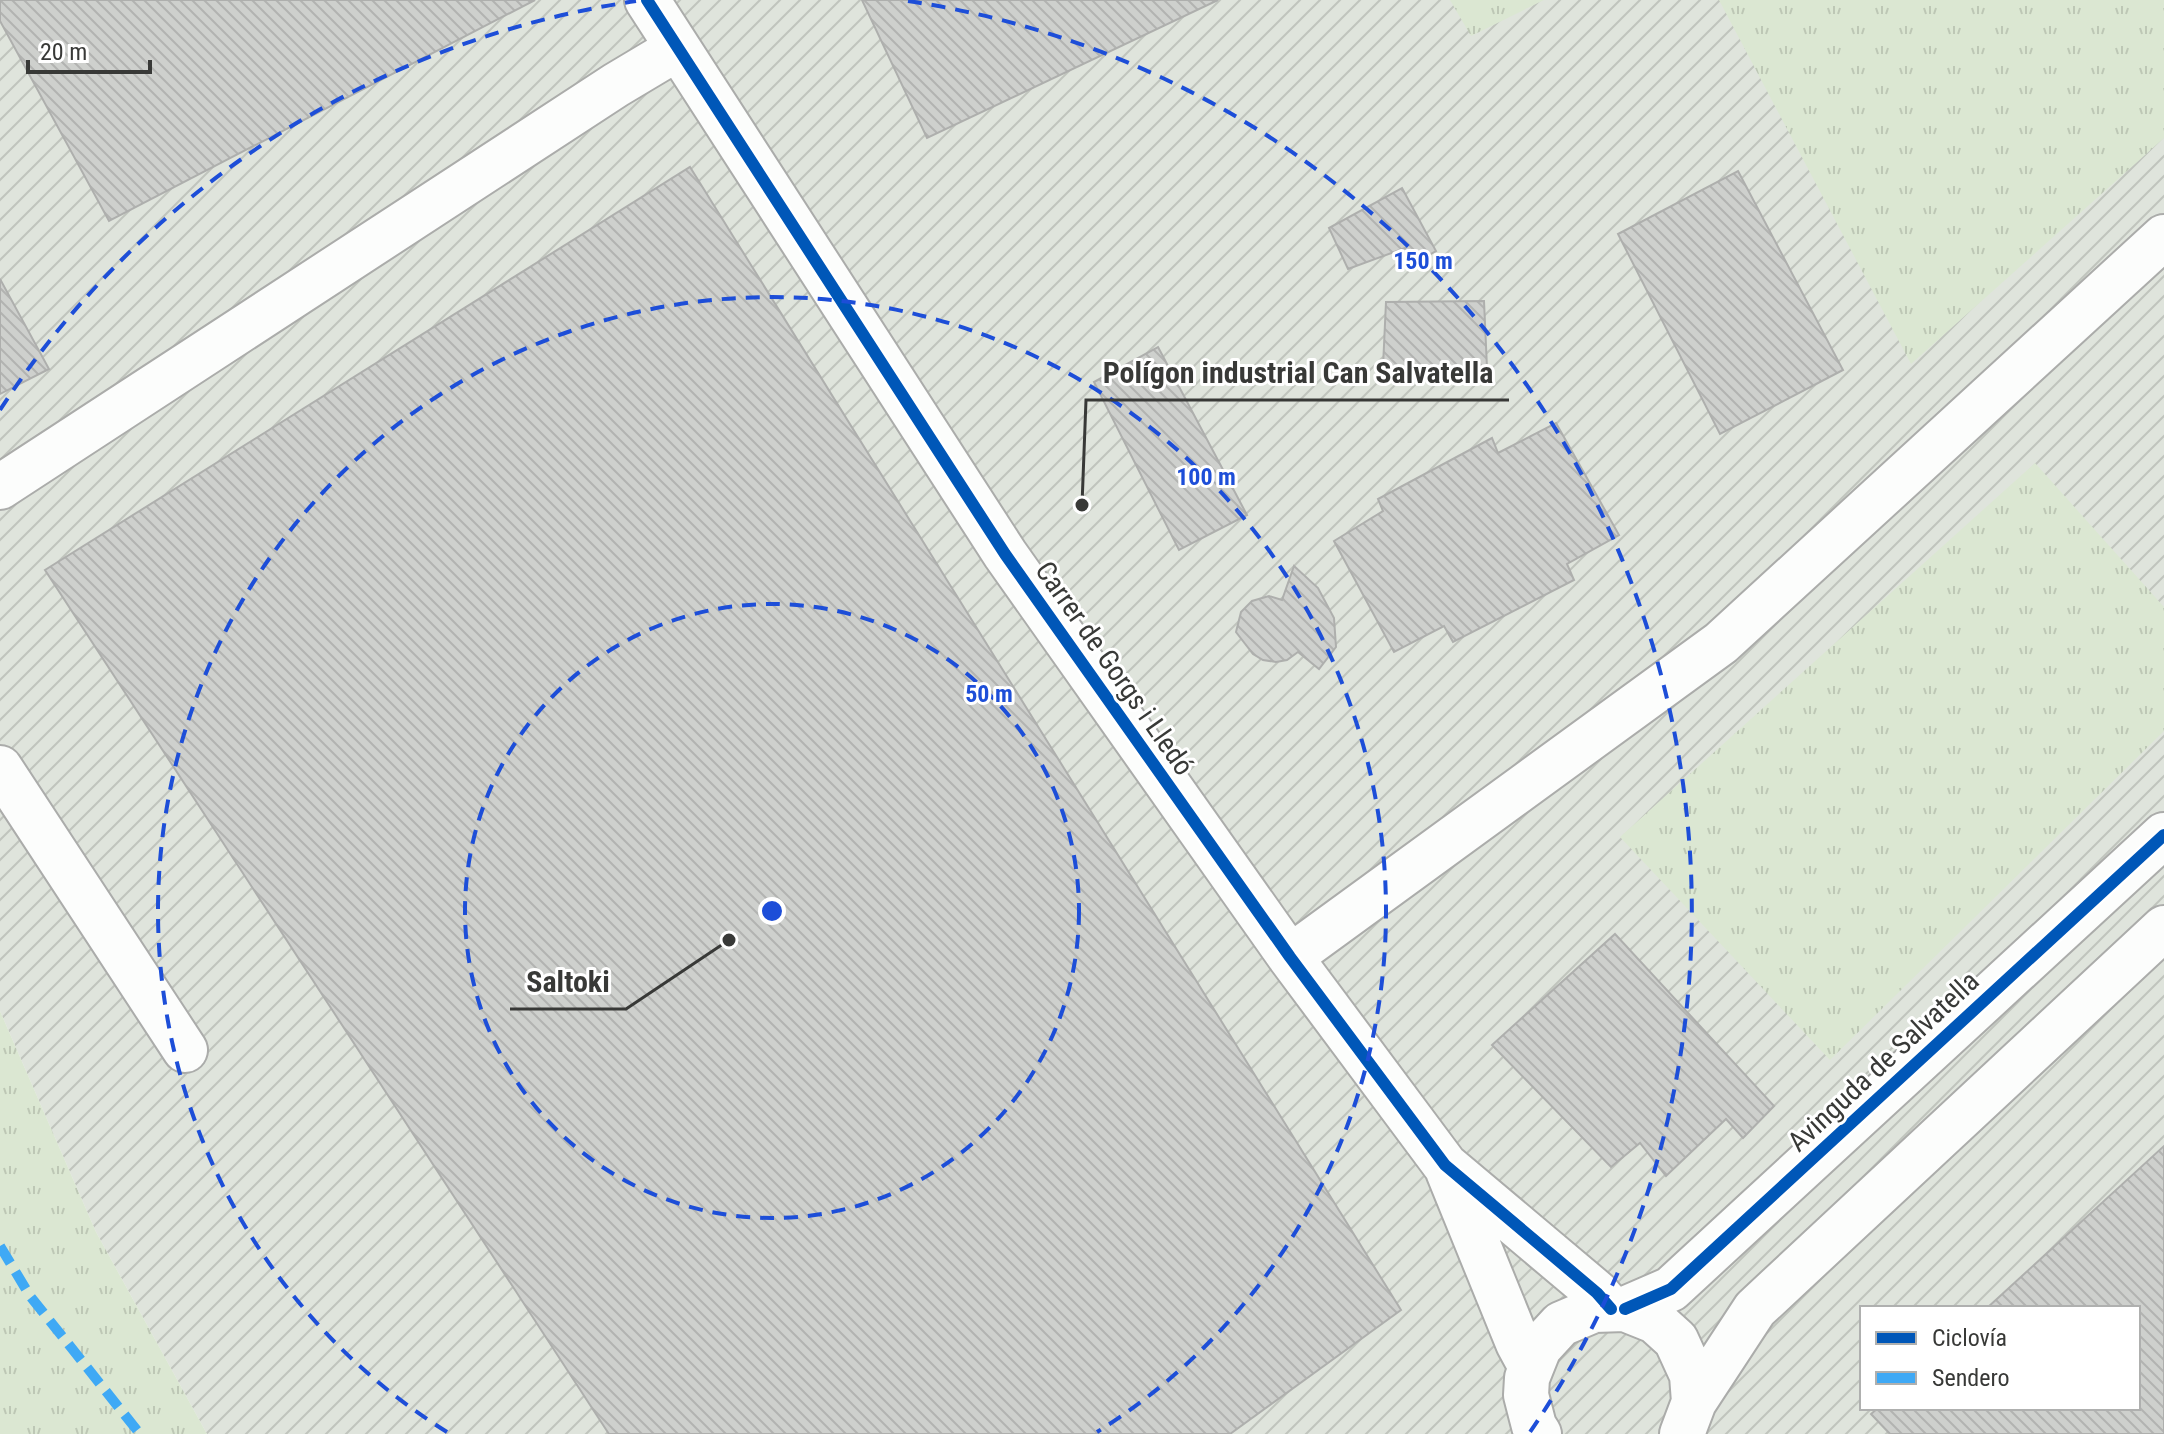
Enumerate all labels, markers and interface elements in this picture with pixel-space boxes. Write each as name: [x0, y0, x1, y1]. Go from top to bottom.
scale bar: [28, 24, 150, 74]
text: 20 m: [40, 38, 87, 66]
text: 150 m: [1393, 247, 1453, 275]
callout: Polígon industrial Can Salvatella: [1086, 346, 1509, 400]
text: Polígon industrial Can Salvatella: [1103, 355, 1493, 390]
text: 100 m: [1176, 463, 1236, 491]
street label: Carrer de Gorgs i Lledó: [1028, 555, 1201, 781]
text: 50 m: [965, 680, 1013, 708]
centre of rings: [758, 897, 786, 925]
callout: Saltoki: [510, 955, 626, 1009]
text: Saltoki: [526, 964, 610, 999]
street label: Avinguda de Salvatella: [1781, 964, 1986, 1158]
legend: [1860, 1306, 2140, 1410]
text: Ciclovía: [1932, 1324, 2007, 1352]
text: Sendero: [1932, 1364, 2010, 1392]

